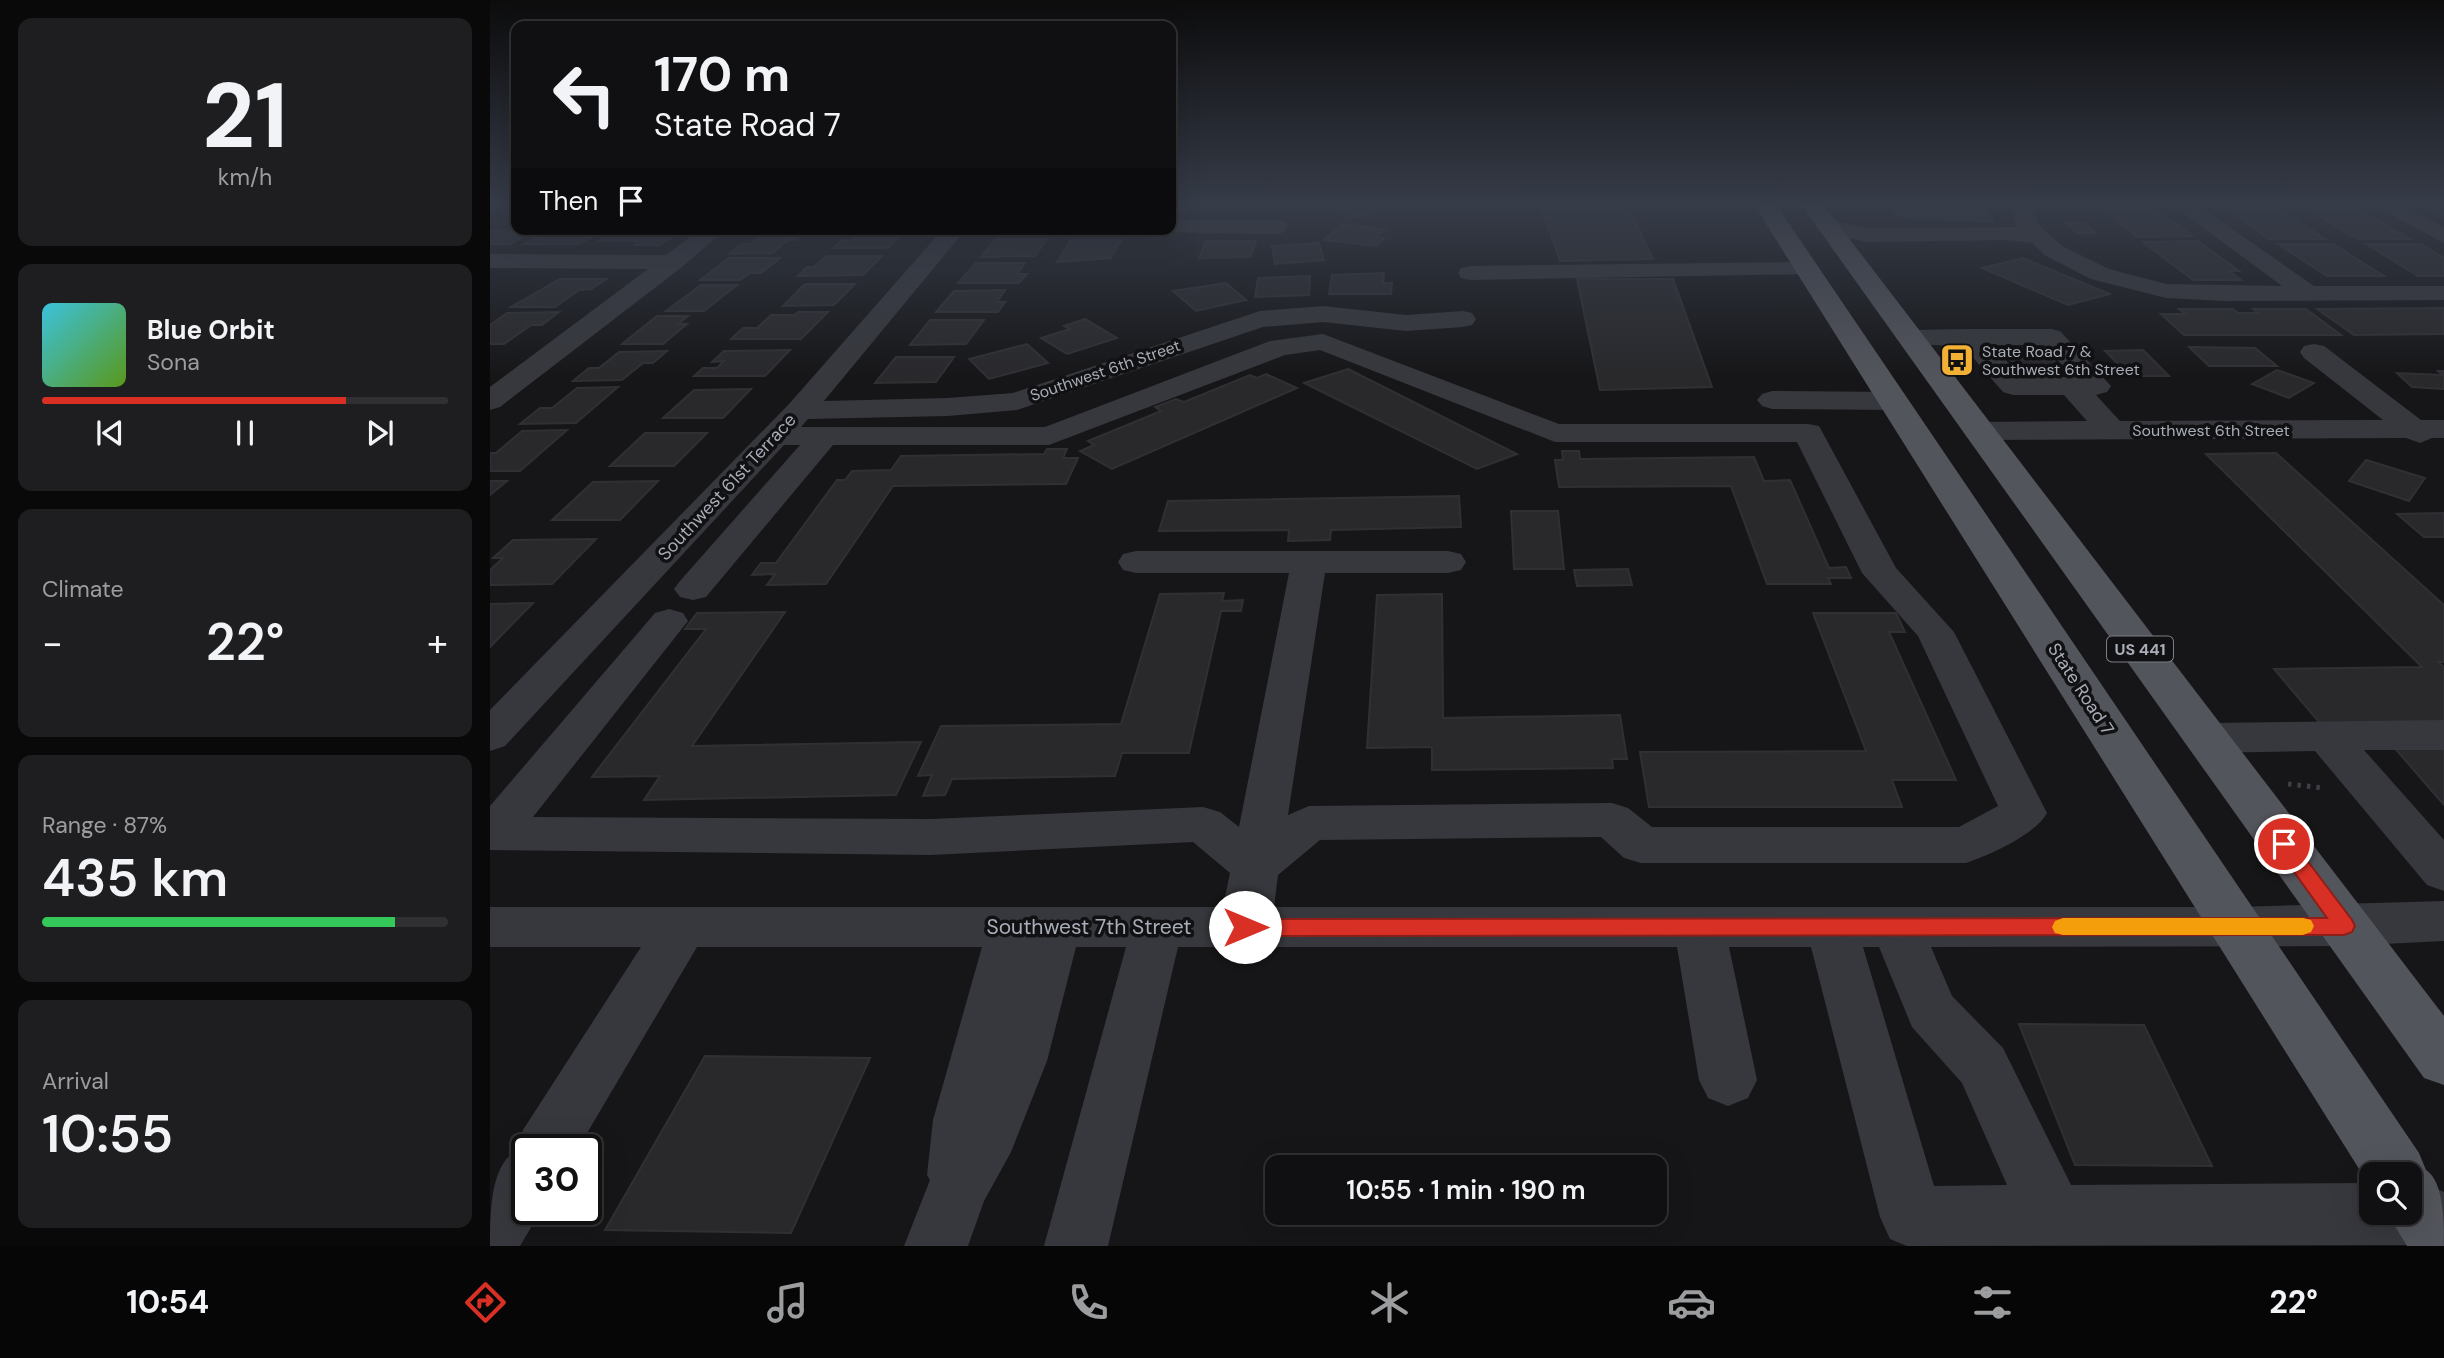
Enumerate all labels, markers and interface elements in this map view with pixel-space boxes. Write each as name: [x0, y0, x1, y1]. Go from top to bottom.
text: 170 m: [654, 42, 790, 106]
icon: left: [539, 49, 630, 140]
text: 21: [202, 57, 288, 175]
text: State Road 7: [654, 104, 841, 146]
text: km/h: [218, 162, 272, 192]
icon: arrive: [612, 182, 650, 220]
text: Then: [539, 184, 598, 218]
text: Blue Orbit: [147, 313, 275, 347]
street label: Southwest 6th Street: [1027, 335, 1183, 406]
bus stop icon: State Road 7 & Southwest 6th Street: [1938, 341, 1976, 379]
place label: State Road 7 & Southwest 6th Street: [1982, 341, 2140, 380]
text: Sona: [147, 347, 200, 377]
street label: Southwest 61st Terrace: [653, 408, 801, 566]
icon: previous: [91, 414, 129, 452]
icon: pause: [226, 414, 264, 452]
icon: next: [361, 414, 399, 452]
street label: Southwest 6th Street: [2132, 420, 2290, 441]
text: Climate: [42, 574, 124, 604]
text: 22°: [206, 608, 284, 676]
text: −: [42, 618, 63, 668]
text: +: [427, 618, 448, 668]
road number: US 441: [2107, 636, 2173, 662]
street label: State Road 7: [2042, 638, 2120, 740]
text: Range · 87%: [42, 810, 167, 840]
pin: [2254, 814, 2314, 874]
icon: arrive: [2265, 825, 2303, 863]
text: 435 km: [42, 844, 228, 912]
position arrow: [1208, 890, 1282, 964]
street label: Southwest 7th Street: [986, 913, 1192, 941]
text: Arrival: [42, 1066, 109, 1096]
text: 10:55: [42, 1100, 173, 1168]
speed limit sign: 30: [511, 1134, 602, 1225]
map controls: [2359, 1162, 2422, 1225]
button: search: [2359, 1162, 2422, 1225]
text: 10:55 · 1 min · 190 m: [1346, 1173, 1586, 1207]
icon: directions: [461, 1278, 510, 1327]
icon: music: [763, 1278, 812, 1327]
icon: phone: [1064, 1278, 1113, 1327]
icon: climate: [1365, 1278, 1414, 1327]
icon: car: [1667, 1278, 1716, 1327]
icon: filters: [1968, 1278, 2017, 1327]
text: 10:54: [126, 1281, 209, 1323]
text: 22°: [2269, 1281, 2318, 1323]

